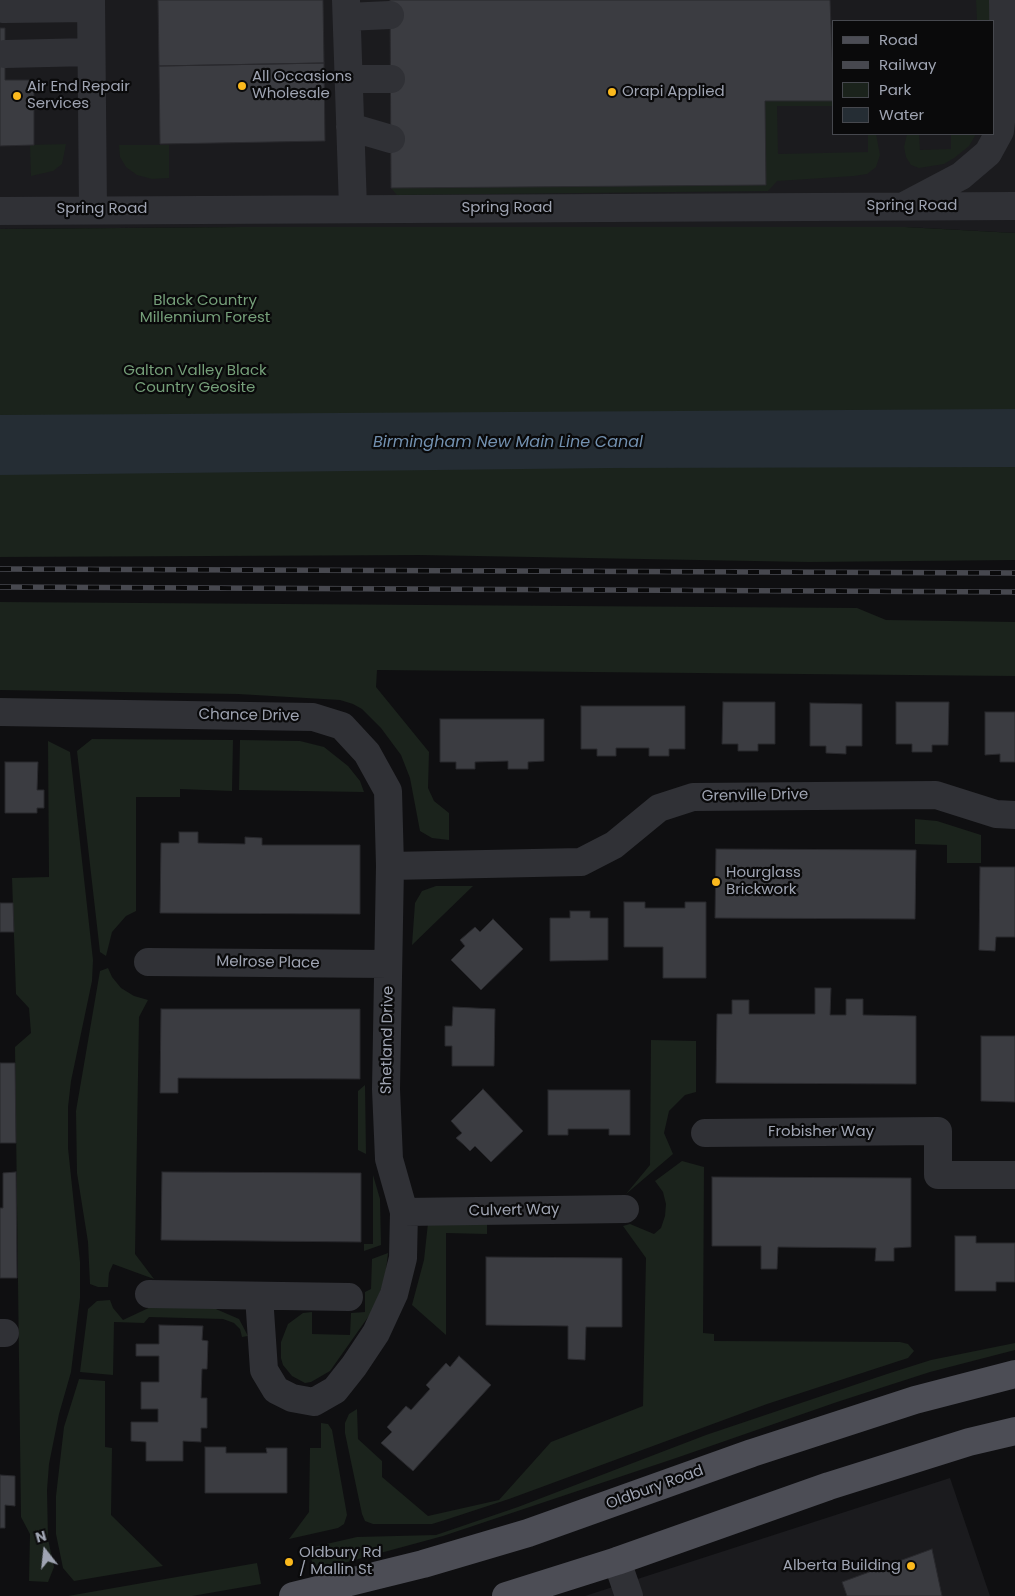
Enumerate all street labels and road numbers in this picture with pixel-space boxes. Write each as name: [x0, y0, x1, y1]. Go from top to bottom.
street label: Spring Road: [867, 197, 957, 215]
street label: Spring Road: [462, 199, 552, 217]
street label: Spring Road: [57, 200, 147, 218]
street label: Chance Drive: [198, 706, 300, 726]
street label: Grenville Drive: [702, 786, 808, 806]
street label: Melrose Place: [216, 953, 320, 973]
street label: Shetland Drive: [378, 986, 398, 1094]
street label: Frobisher Way: [768, 1123, 874, 1141]
street label: Culvert Way: [468, 1201, 560, 1221]
street label: Oldbury Road: [604, 1462, 706, 1514]

